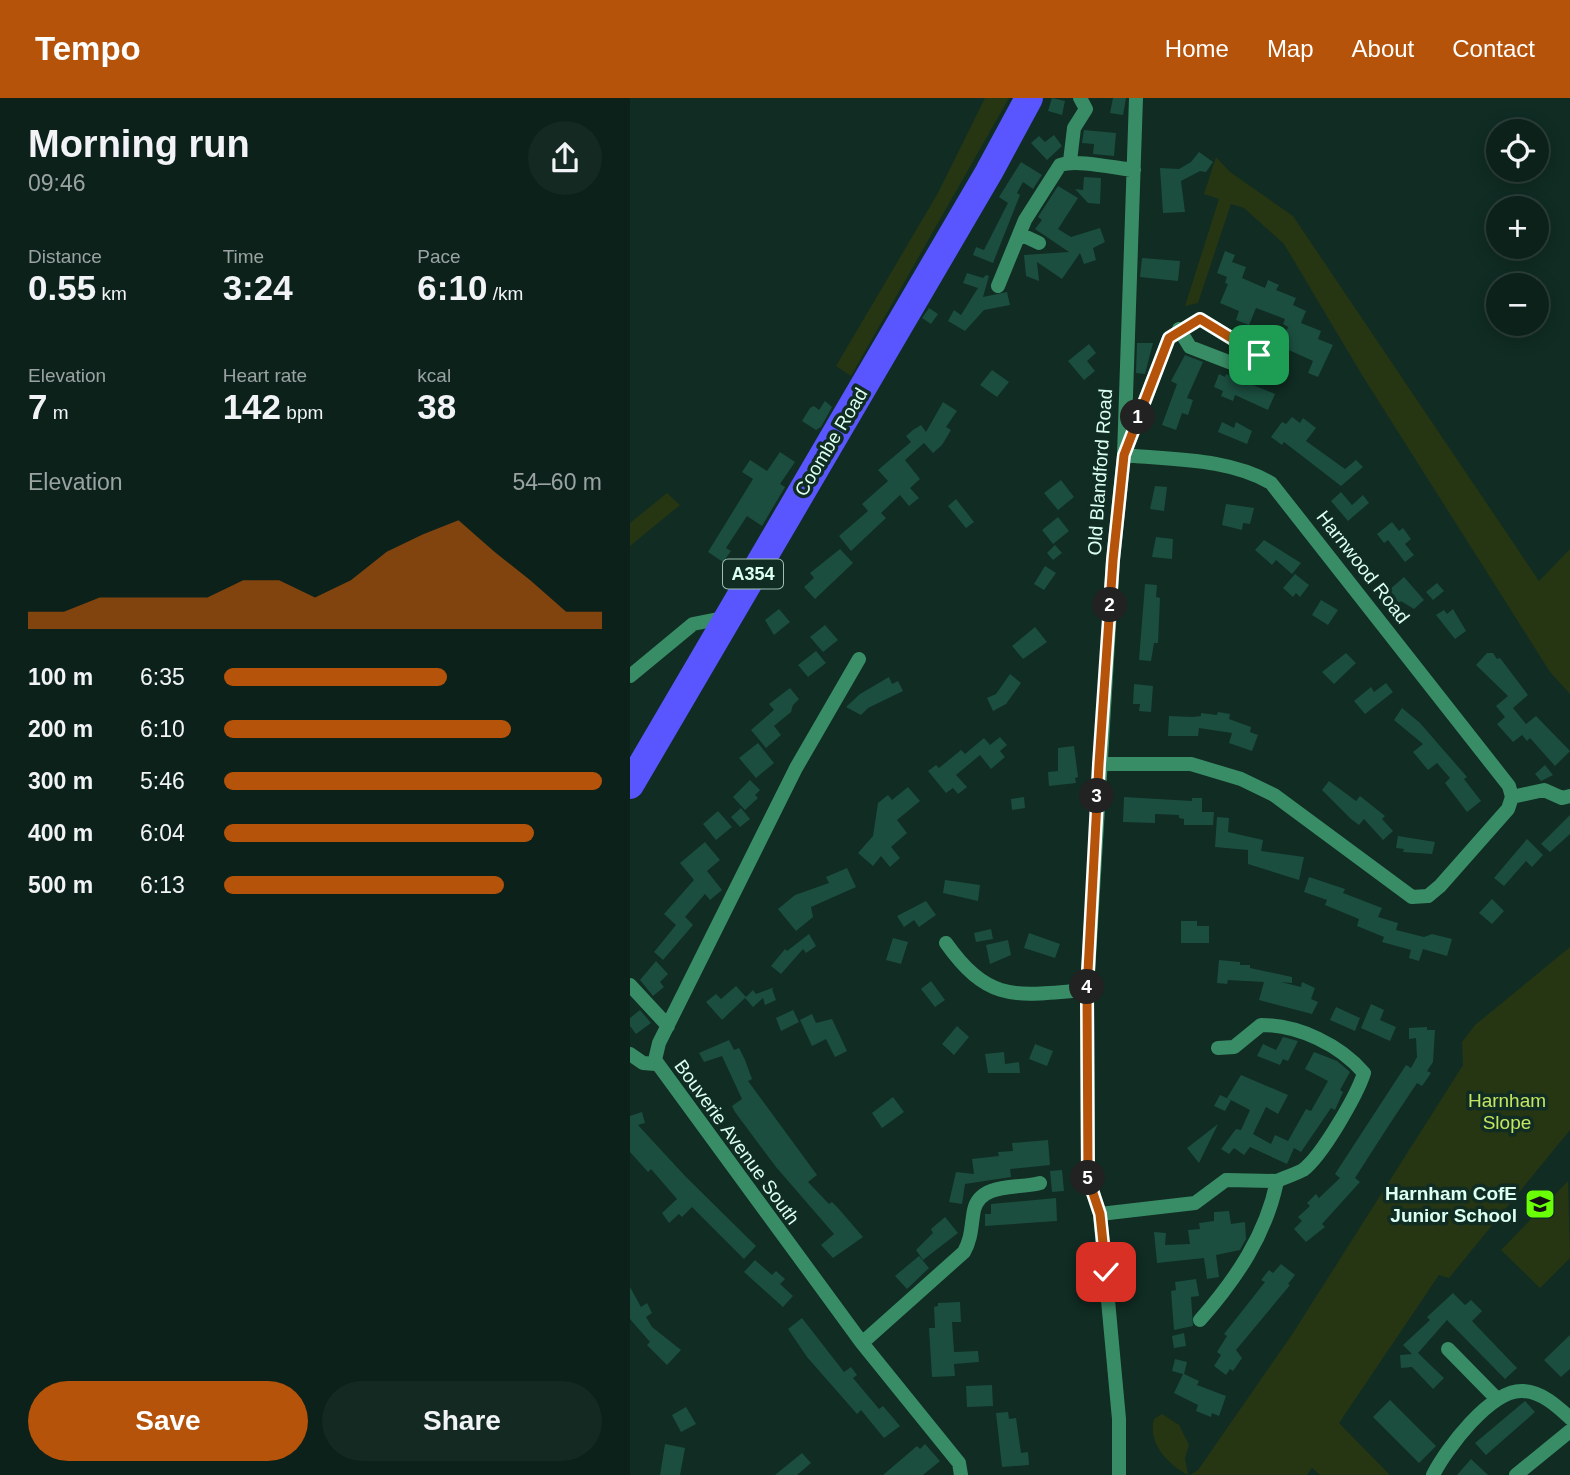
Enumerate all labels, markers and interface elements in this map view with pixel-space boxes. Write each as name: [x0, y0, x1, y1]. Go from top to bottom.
text: Tempo: [35, 30, 141, 67]
text: Home: [1165, 35, 1229, 62]
text: Map: [1267, 35, 1314, 62]
text: About: [1352, 35, 1414, 62]
text: Contact: [1452, 35, 1535, 62]
map controls: [1486, 119, 1549, 336]
button: locate: [1486, 119, 1549, 182]
button: share: [528, 121, 602, 195]
text: Morning run: [28, 123, 250, 165]
text: 09:46: [28, 170, 86, 196]
button: +: [1486, 196, 1549, 259]
text: Distance: [28, 246, 102, 267]
text: Time: [223, 246, 264, 267]
text: Pace: [417, 246, 461, 267]
text: 0.55: [28, 268, 96, 307]
text: 3:24: [223, 268, 293, 307]
text: 6:10: [417, 268, 487, 307]
button: −: [1486, 273, 1549, 336]
text: km: [96, 283, 127, 304]
text: /km: [487, 283, 523, 304]
pin: [1229, 325, 1289, 385]
icon: arrive: [1240, 336, 1278, 374]
text: Elevation: [28, 365, 106, 386]
text: Heart rate: [223, 365, 307, 386]
text: kcal: [417, 365, 451, 386]
street label: Coombe Road: [790, 384, 872, 500]
text: 7: [28, 387, 47, 426]
text: 142: [223, 387, 281, 426]
text: 38: [417, 387, 456, 426]
street label: Old Blandford Road: [1084, 388, 1116, 556]
pin: 1: [1120, 400, 1156, 434]
text: m: [47, 402, 69, 423]
text: bpm: [281, 402, 323, 423]
text: 1: [1132, 406, 1143, 427]
text: Elevation: [28, 469, 123, 495]
text: 54–60 m: [512, 469, 602, 495]
street label: Harnwood Road: [1312, 506, 1414, 628]
road number: A354: [723, 560, 783, 588]
pin: 2: [1092, 588, 1128, 622]
text: 2: [1104, 594, 1115, 615]
text: 100 m: [28, 664, 93, 690]
text: 6:35: [140, 664, 185, 690]
text: 200 m: [28, 716, 93, 742]
text: 6:10: [140, 716, 185, 742]
text: 300 m: [28, 768, 93, 794]
text: 5:46: [140, 768, 185, 794]
pin: 3: [1079, 778, 1114, 814]
text: 3: [1091, 785, 1102, 806]
text: 400 m: [28, 820, 93, 846]
text: 6:04: [140, 820, 185, 846]
text: 500 m: [28, 872, 93, 898]
text: 6:13: [140, 872, 185, 898]
pin: 4: [1070, 970, 1105, 1004]
text: 4: [1081, 976, 1092, 997]
street label: Bouverie Avenue South: [670, 1056, 804, 1228]
park label: Harnham Slope: [1468, 1090, 1546, 1133]
pin: 5: [1070, 1160, 1106, 1196]
text: 5: [1082, 1167, 1093, 1188]
place label: Harnham CofE Junior School: [1385, 1183, 1517, 1226]
school or university icon: Harnham CofE Junior School: [1523, 1187, 1557, 1221]
pin: [1076, 1242, 1136, 1302]
icon: check: [1087, 1253, 1125, 1291]
button: Save: [28, 1381, 308, 1461]
button: Share: [322, 1381, 602, 1461]

